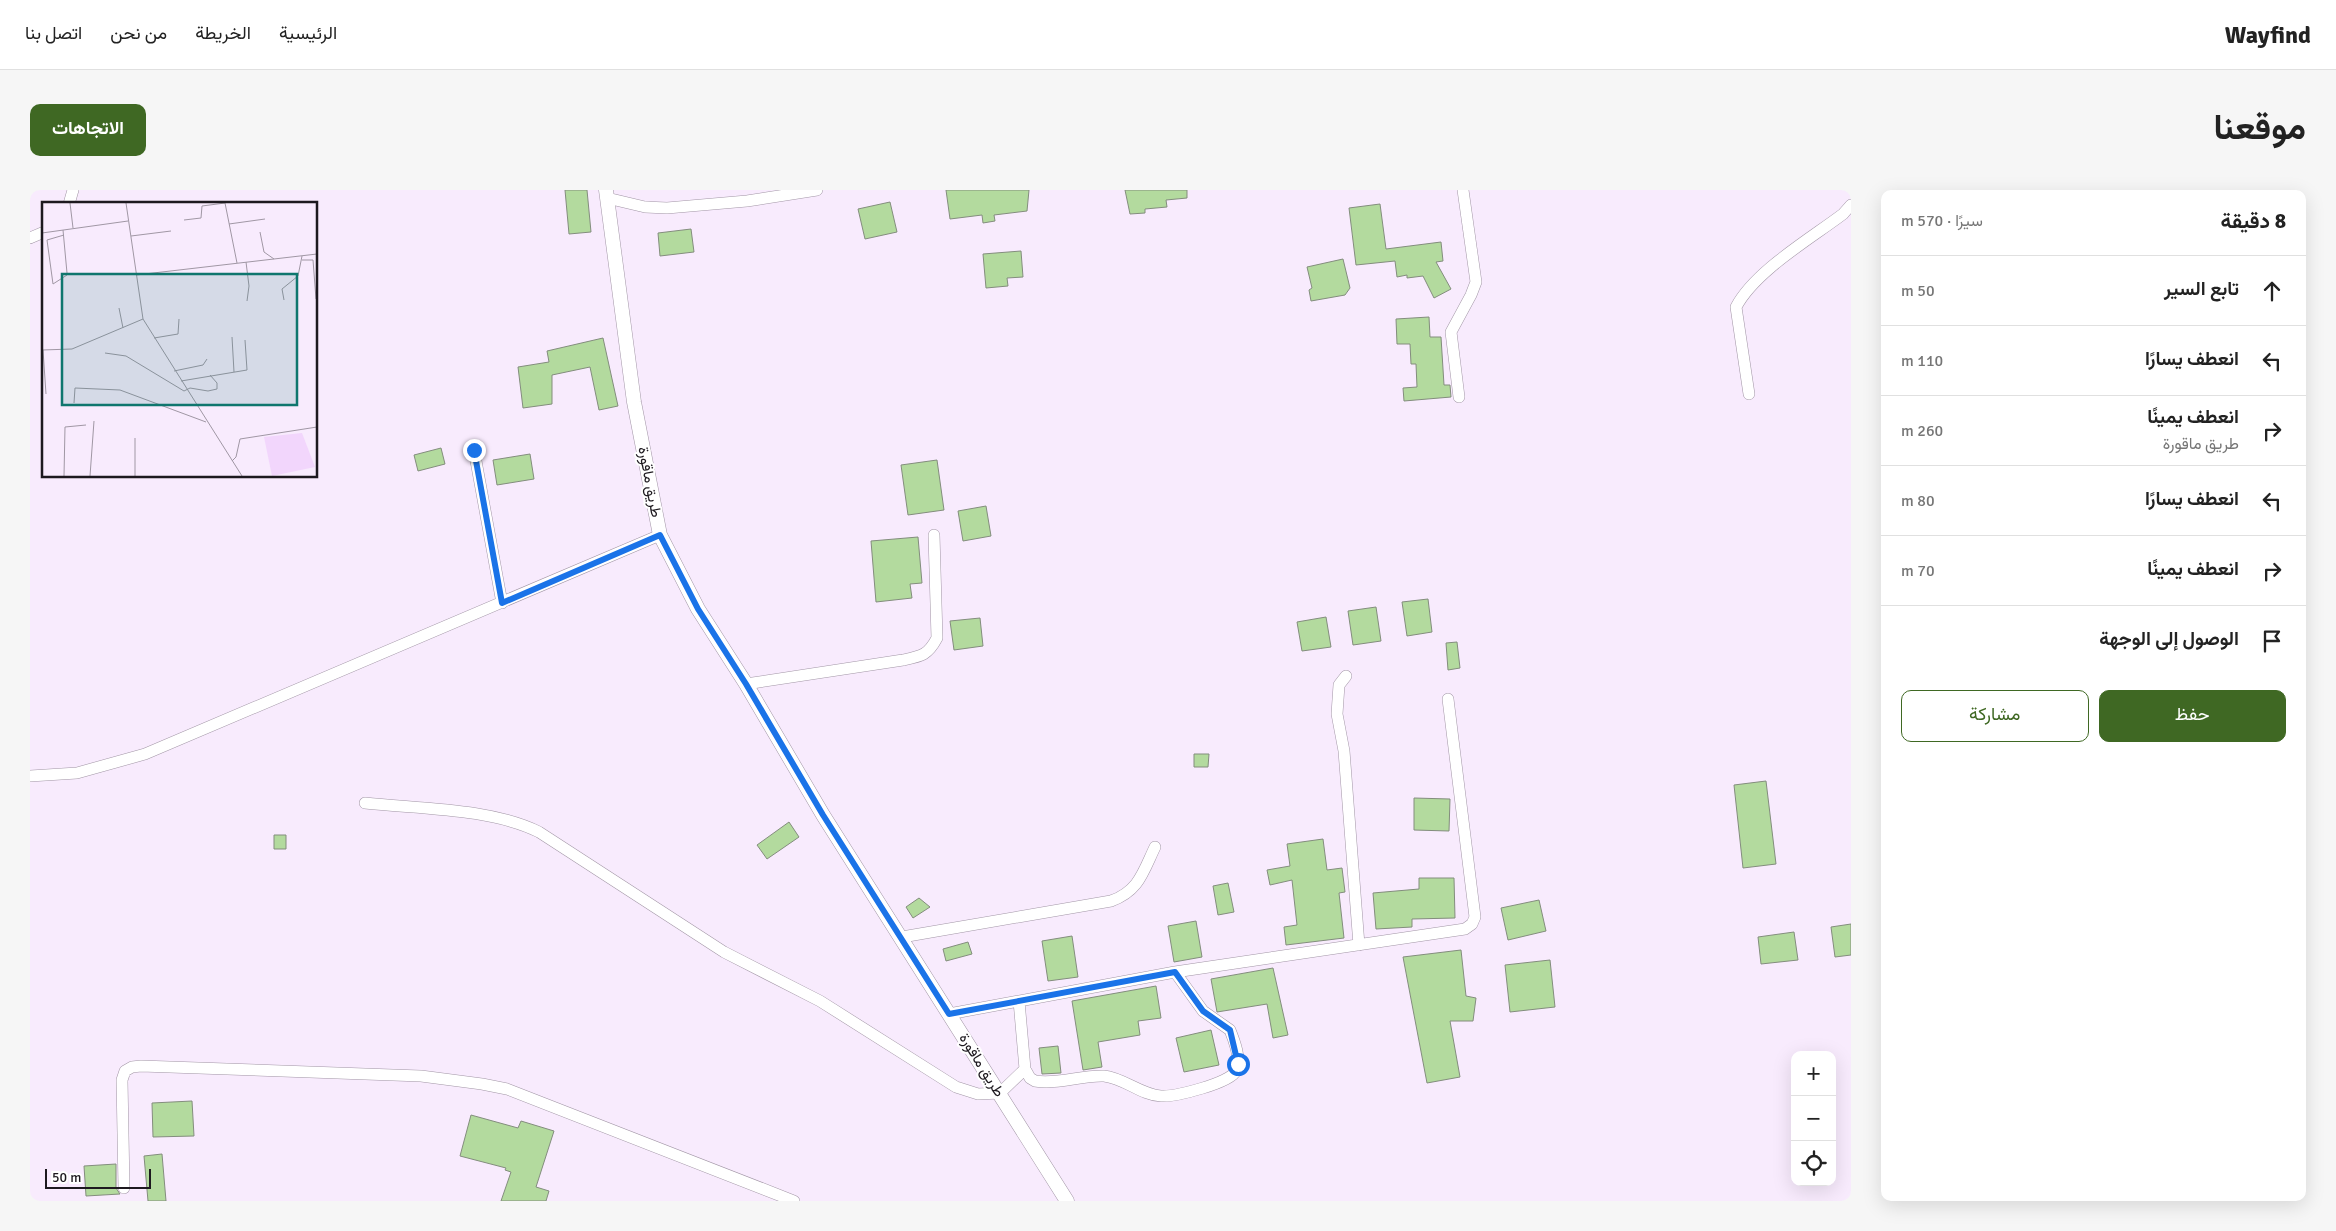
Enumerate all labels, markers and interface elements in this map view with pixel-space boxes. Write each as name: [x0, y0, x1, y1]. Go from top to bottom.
text: Wayfind: [2225, 20, 2311, 50]
text: اتصل بنا: [25, 22, 82, 44]
text: من نحن: [110, 22, 167, 44]
text: الخريطة: [195, 22, 251, 44]
text: الرئيسية: [279, 22, 337, 44]
button: الاتجاهات: [30, 104, 146, 156]
text: موقعنا: [2213, 106, 2306, 149]
inset map: [42, 202, 318, 478]
text: 8 دقيقة: [2221, 208, 2286, 234]
text: سيرًا · 570 m: [1901, 211, 1983, 231]
text: تابع السير: [2164, 277, 2239, 301]
icon: ahead: [2258, 277, 2286, 305]
text: 50 m: [1901, 281, 1935, 301]
text: انعطف يسارًا: [2145, 347, 2239, 371]
icon: left: [2258, 347, 2286, 375]
text: 110 m: [1901, 351, 1943, 371]
text: انعطف يمينًا: [2147, 405, 2239, 429]
icon: right: [2258, 417, 2286, 445]
text: 260 m: [1901, 421, 1943, 441]
text: طريق ماقورة: [2163, 434, 2239, 454]
route end: [463, 439, 486, 462]
street label: طريق ماقورة: [633, 445, 666, 519]
text: انعطف يسارًا: [2145, 487, 2239, 511]
icon: left: [2258, 487, 2286, 515]
text: 80 m: [1901, 491, 1935, 511]
text: انعطف يمينًا: [2147, 557, 2239, 581]
icon: right: [2258, 557, 2286, 585]
text: 70 m: [1901, 561, 1935, 581]
text: الوصول إلى الوجهة: [2099, 627, 2239, 651]
icon: arrive: [2258, 627, 2286, 655]
button: مشاركة: [1901, 690, 2089, 742]
button: حفظ: [2099, 690, 2286, 742]
street label: طريق ماقورة: [955, 1030, 1009, 1101]
map controls: [1791, 1051, 1836, 1186]
button: +: [1791, 1051, 1836, 1096]
route start: [1227, 1053, 1250, 1076]
button: −: [1791, 1096, 1836, 1141]
button: locate: [1791, 1141, 1836, 1186]
scale bar: [45, 1166, 151, 1189]
text: 50 m: [52, 1169, 81, 1186]

